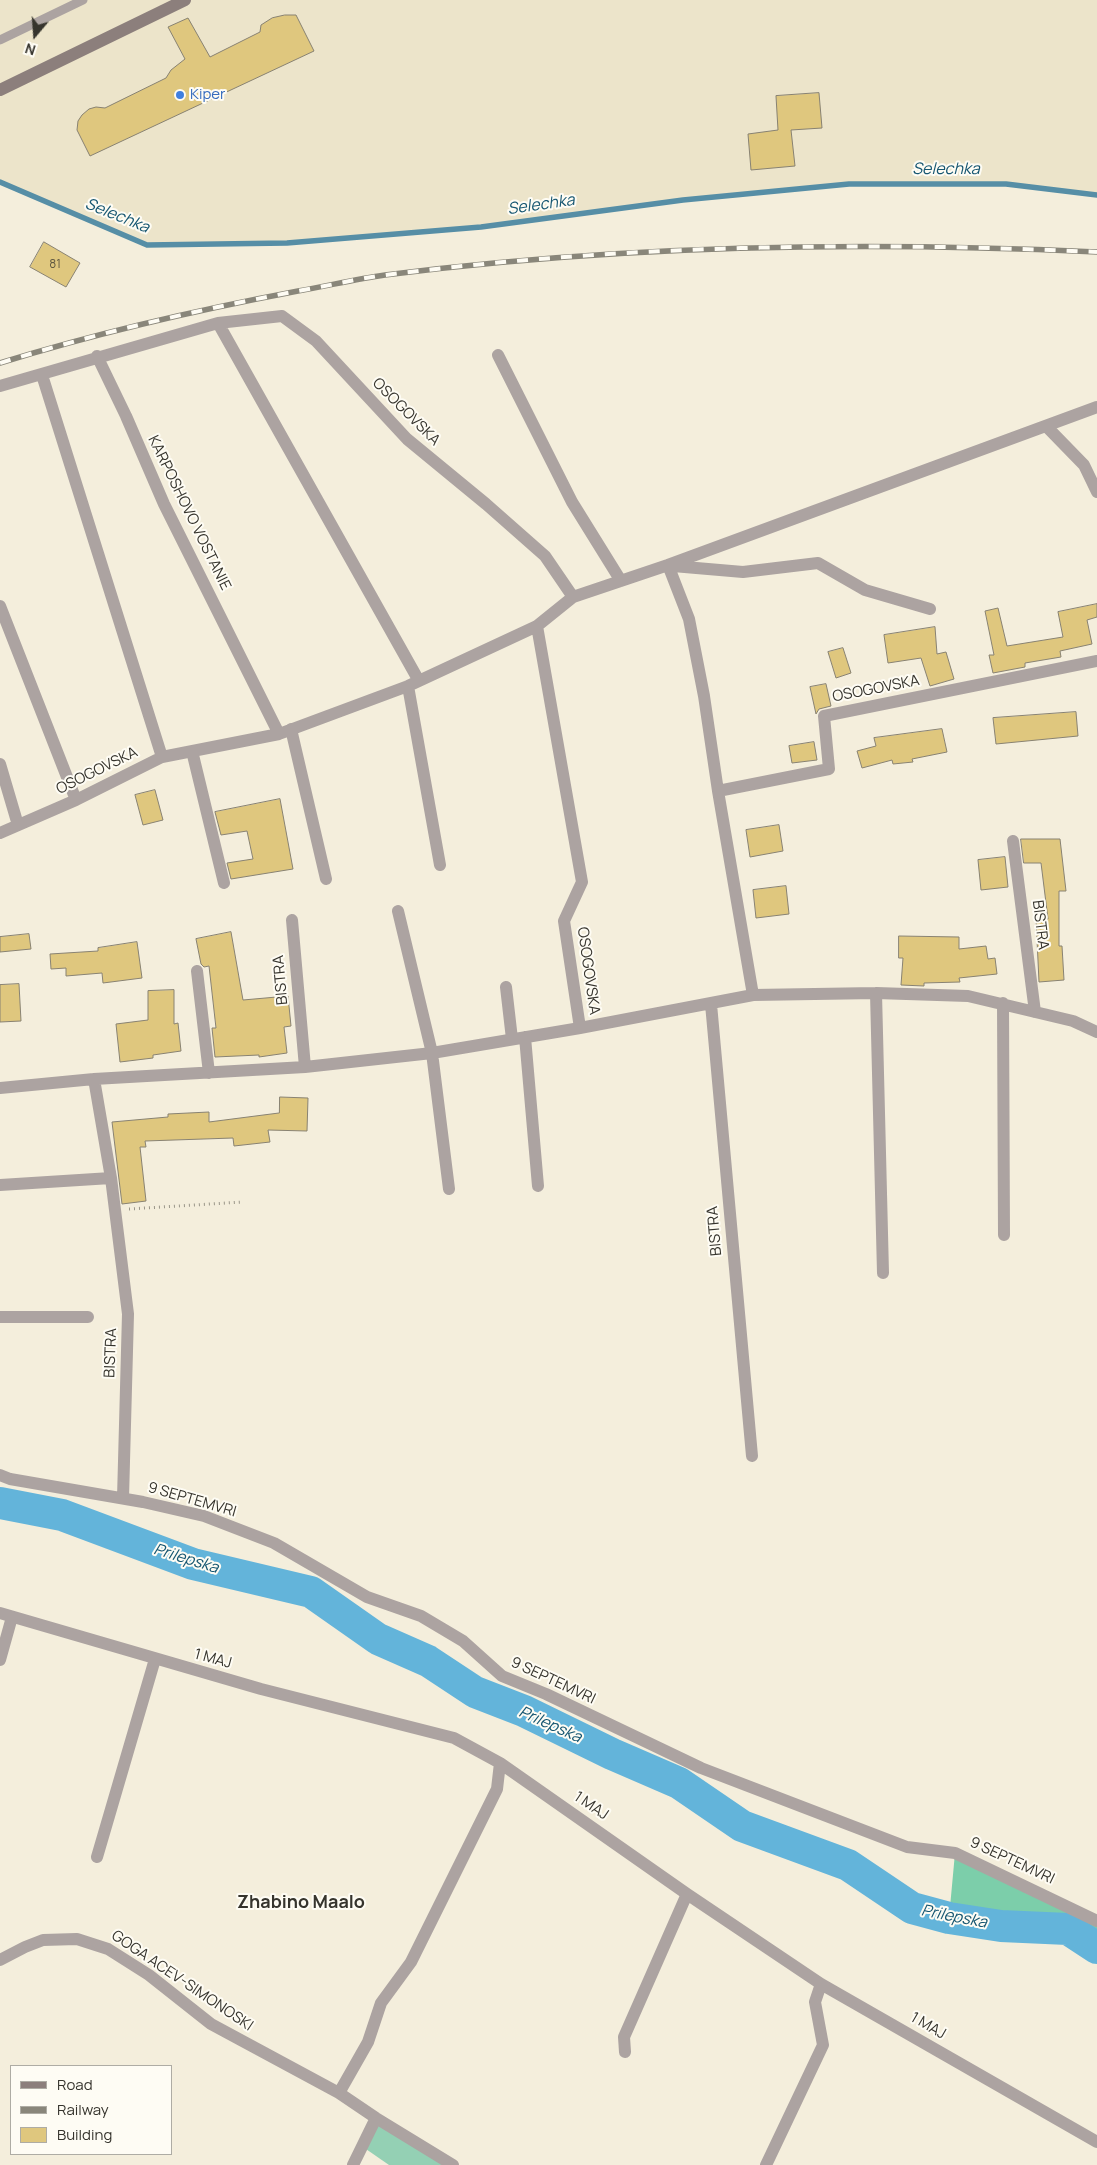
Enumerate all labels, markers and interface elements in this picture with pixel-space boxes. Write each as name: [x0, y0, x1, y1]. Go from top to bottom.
north arrow: [10, 10, 60, 60]
text: N: [22, 39, 38, 60]
place label: Kiper: [190, 86, 225, 104]
marker: Kiper: [174, 89, 186, 101]
water label: Selechka: [912, 160, 980, 180]
water label: Selechka: [506, 191, 576, 219]
water label: Selechka: [82, 194, 152, 238]
house number: 81: [49, 258, 61, 272]
street label: OSOGOVSKA: [368, 374, 444, 450]
street label: KARPOSHOVO VOSTANIE: [144, 433, 234, 593]
street label: OSOGOVSKA: [831, 672, 921, 706]
street label: OSOGOVSKA: [53, 744, 141, 798]
street label: BISTRA: [1028, 899, 1052, 951]
street label: OSOGOVSKA: [573, 926, 603, 1016]
street label: BISTRA: [270, 954, 292, 1006]
street label: BISTRA: [704, 1205, 726, 1257]
street label: BISTRA: [101, 1328, 121, 1378]
street label: 9 SEPTEMVRI: [146, 1479, 238, 1521]
water label: Prilepska: [151, 1540, 221, 1578]
street label: 1 MAJ: [192, 1645, 234, 1673]
street label: 9 SEPTEMVRI: [508, 1654, 598, 1708]
water label: Prilepska: [516, 1703, 584, 1747]
street label: 1 MAJ: [570, 1788, 612, 1824]
street label: 9 SEPTEMVRI: [967, 1834, 1057, 1888]
district label: Zhabino Maalo: [237, 1892, 365, 1914]
water label: Prilepska: [919, 1901, 989, 1933]
street label: GOGA ACEV-SIMONOSKI: [108, 1927, 256, 2035]
street label: 1 MAJ: [907, 2009, 949, 2043]
legend: [10, 2065, 172, 2155]
text: Road: [57, 2074, 93, 2095]
text: Railway: [57, 2099, 109, 2120]
text: Building: [57, 2124, 112, 2145]

